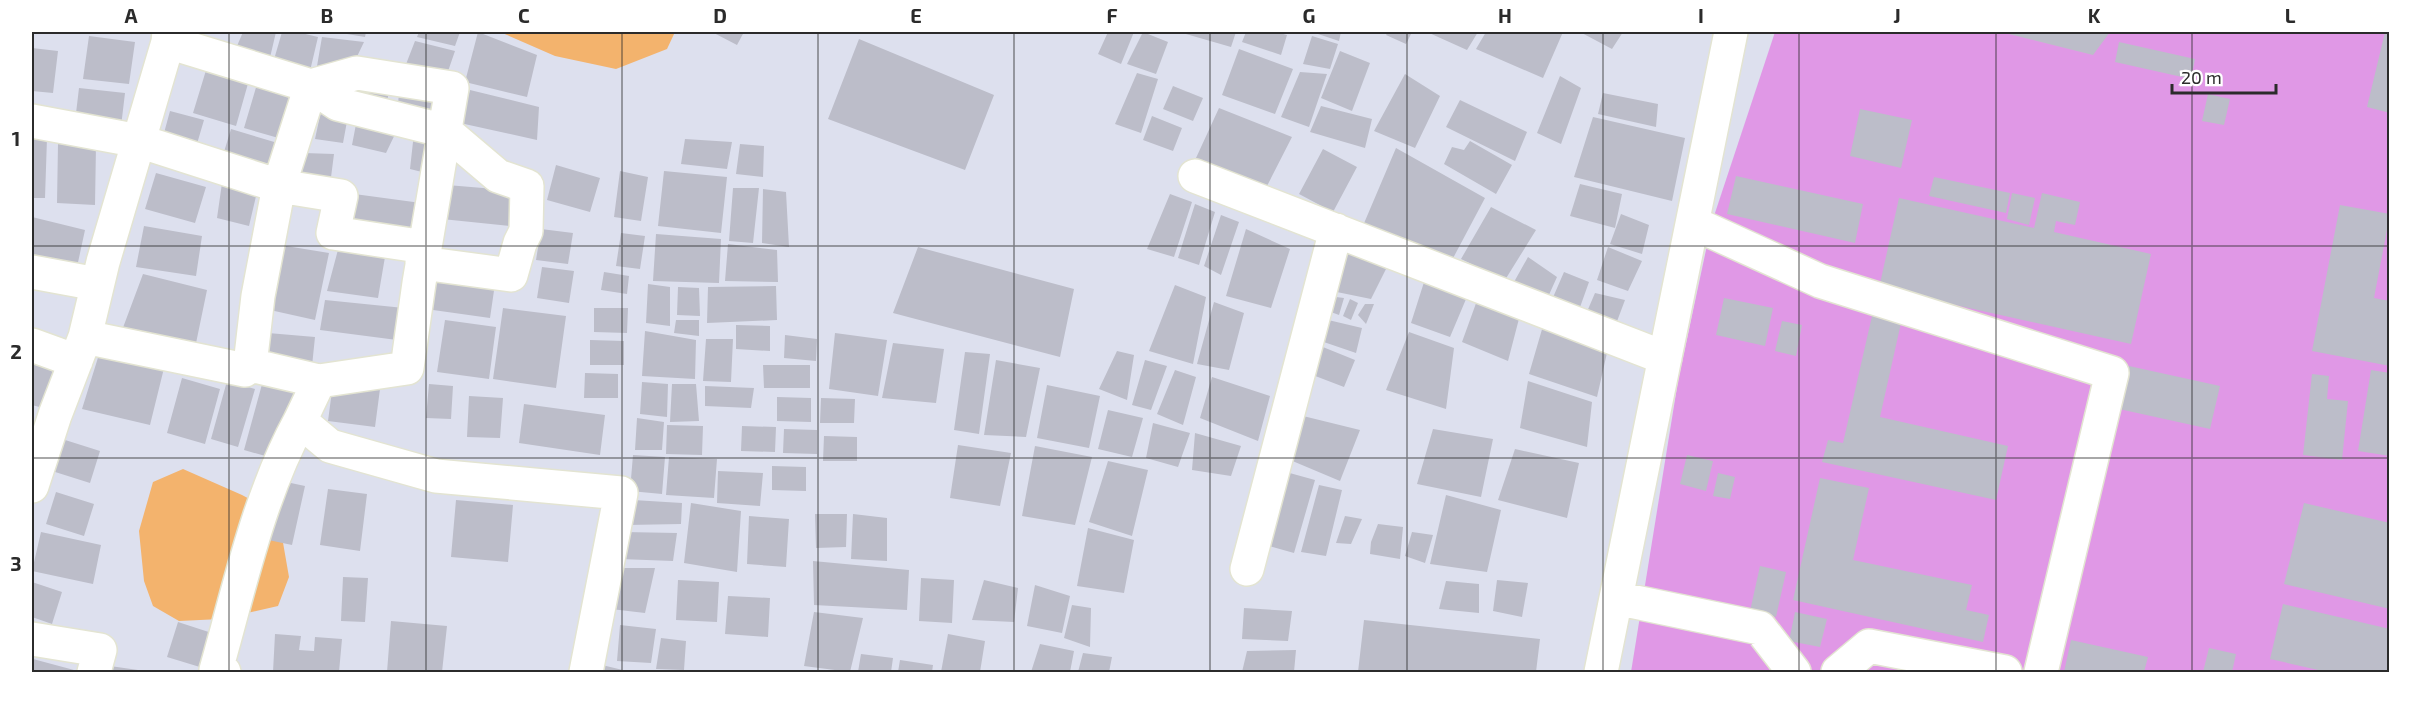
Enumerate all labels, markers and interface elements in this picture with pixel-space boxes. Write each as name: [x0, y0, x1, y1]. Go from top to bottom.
text: A: [124, 3, 138, 27]
text: B: [321, 3, 333, 27]
text: C: [518, 3, 530, 27]
text: D: [713, 3, 727, 27]
text: E: [910, 3, 922, 27]
text: F: [1106, 3, 1118, 27]
text: G: [1303, 3, 1315, 27]
text: H: [1498, 3, 1512, 27]
text: I: [1698, 3, 1704, 27]
text: J: [1893, 3, 1901, 27]
text: K: [2088, 3, 2101, 27]
text: L: [2285, 3, 2296, 27]
scale bar: [2172, 57, 2276, 95]
text: 20 m: [2181, 66, 2222, 88]
text: 1: [12, 126, 20, 150]
text: 2: [10, 339, 22, 363]
text: 3: [10, 551, 22, 575]

